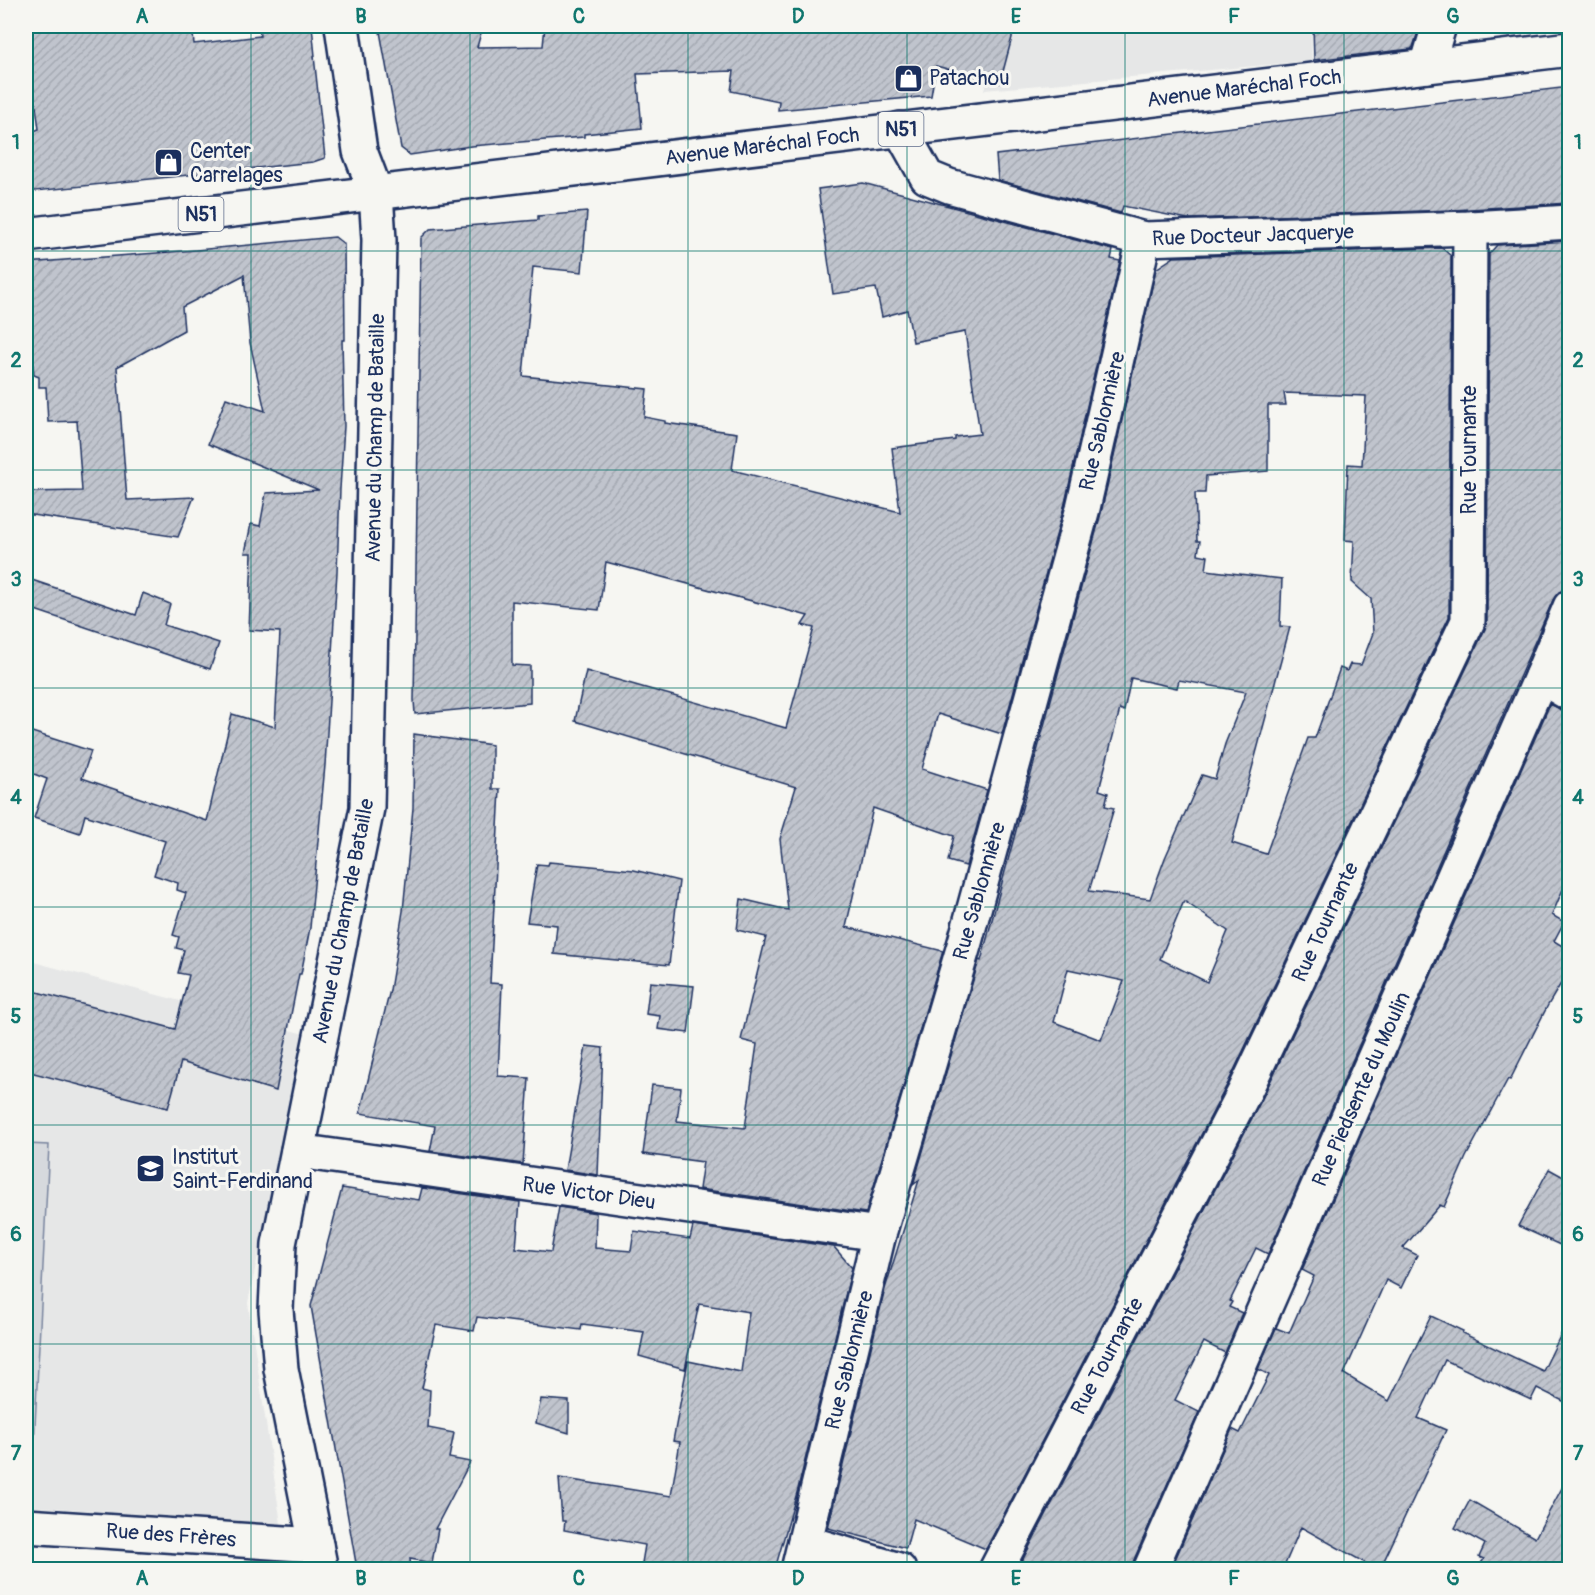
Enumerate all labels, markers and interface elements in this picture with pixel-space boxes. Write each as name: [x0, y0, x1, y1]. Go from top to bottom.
text: A: [136, 4, 149, 29]
text: B: [355, 4, 367, 29]
text: C: [573, 4, 585, 29]
text: D: [792, 4, 805, 29]
text: E: [1011, 4, 1022, 29]
text: F: [1228, 4, 1240, 29]
text: G: [1446, 4, 1460, 29]
shop icon: Patachou: [892, 62, 924, 94]
street label: Avenue Maréchal Foch: [1145, 63, 1343, 114]
place label: Patachou: [929, 65, 1009, 92]
road number: N51: [878, 112, 924, 146]
street label: Avenue Maréchal Foch: [663, 121, 861, 172]
text: 1: [12, 130, 20, 155]
text: 1: [1574, 130, 1582, 155]
place label: Center Carrelages: [190, 138, 283, 189]
shop icon: Center Carrelages: [153, 147, 185, 179]
road number: N51: [178, 197, 224, 231]
street label: Rue Docteur Jacquerye: [1152, 218, 1355, 253]
street label: Avenue du Champ de Bataille: [360, 313, 391, 563]
text: 2: [10, 348, 22, 373]
street label: Rue Sablonnière: [1073, 348, 1132, 493]
text: 2: [1572, 348, 1584, 373]
street label: Rue Tournante: [1456, 385, 1483, 515]
text: 3: [10, 567, 22, 592]
text: 3: [1572, 567, 1584, 592]
text: 4: [10, 785, 22, 810]
text: 4: [1572, 785, 1584, 810]
street label: Avenue du Champ de Bataille: [306, 796, 381, 1046]
street label: Rue Sablonnière: [947, 818, 1012, 963]
street label: Rue Tournante: [1286, 857, 1365, 986]
street label: Rue Piedsente du Moulin: [1306, 987, 1417, 1191]
text: 5: [11, 1004, 22, 1029]
text: 5: [1573, 1004, 1584, 1029]
place label: Institut Saint-Ferdinand: [172, 1144, 313, 1195]
school or university icon: Institut Saint-Ferdinand: [135, 1153, 167, 1185]
street label: Rue Victor Dieu: [521, 1171, 657, 1216]
text: 6: [10, 1222, 22, 1247]
text: 6: [1572, 1222, 1584, 1247]
street label: Rue Sablonnière: [819, 1287, 880, 1432]
street label: Rue Tournante: [1065, 1292, 1150, 1420]
text: 7: [11, 1441, 22, 1466]
text: 7: [1573, 1441, 1584, 1466]
street label: Rue des Frères: [105, 1517, 238, 1554]
text: A: [136, 1566, 149, 1591]
text: B: [355, 1566, 367, 1591]
text: C: [573, 1566, 585, 1591]
text: D: [792, 1566, 805, 1591]
text: E: [1011, 1566, 1022, 1591]
text: F: [1228, 1566, 1240, 1591]
text: G: [1446, 1566, 1460, 1591]

